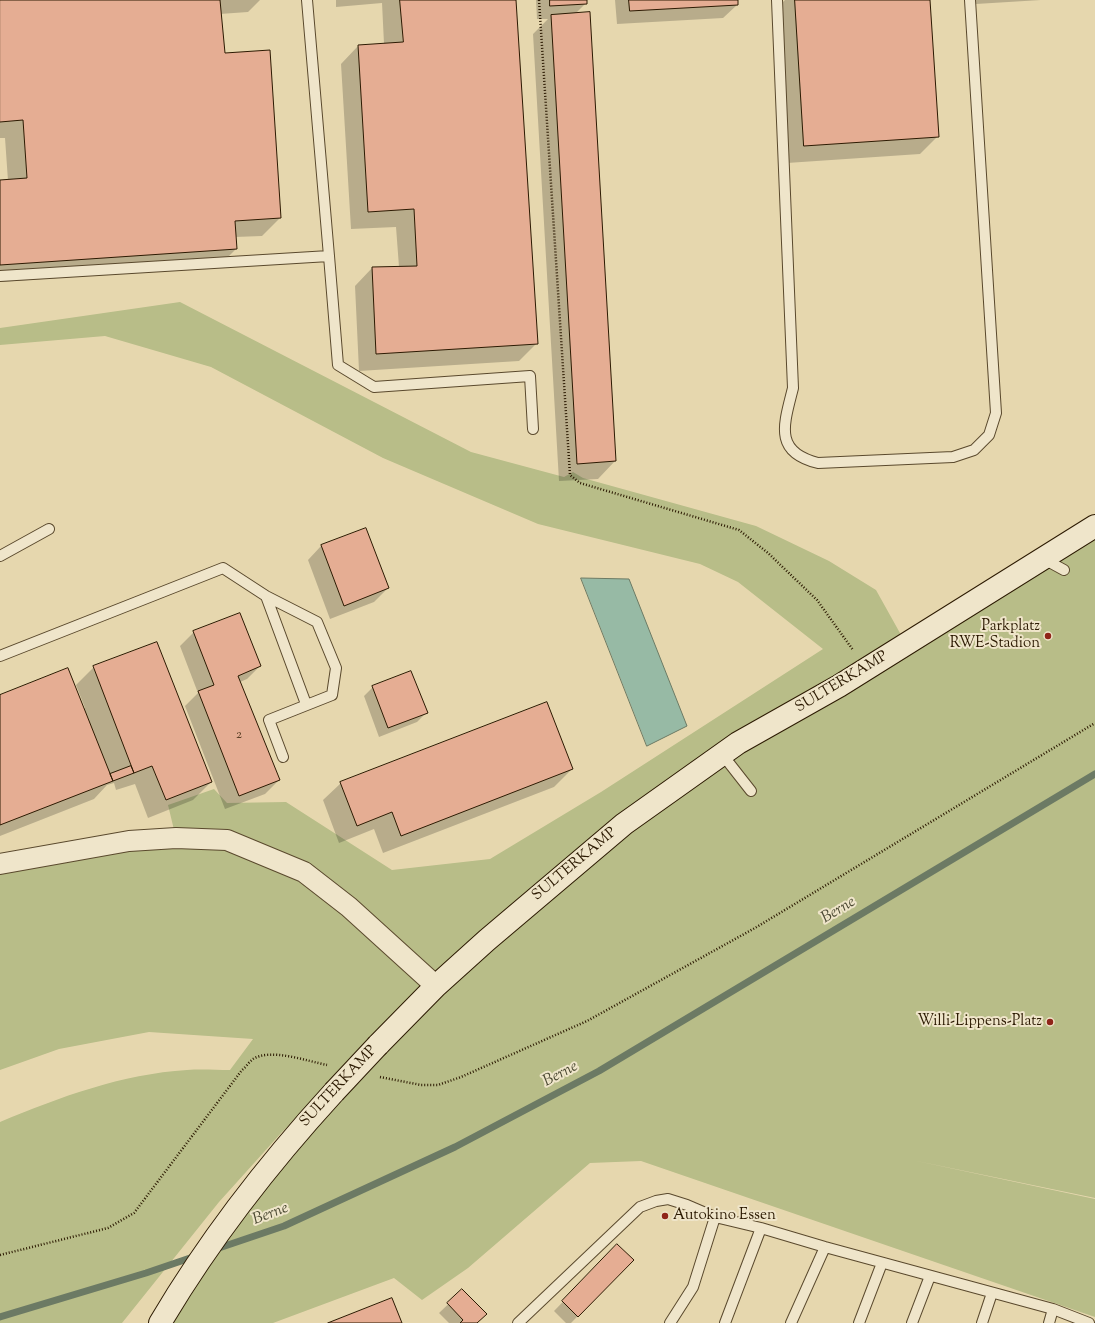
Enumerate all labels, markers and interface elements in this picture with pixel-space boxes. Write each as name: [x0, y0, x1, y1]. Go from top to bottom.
place label: Parkplatz RWE-Stadion: [950, 618, 1040, 653]
marker: Parkplatz RWE-Stadion: [1043, 631, 1053, 641]
street label: SULTERKAMP: [793, 648, 891, 718]
house number: 2: [236, 728, 242, 744]
street label: SULTERKAMP: [529, 825, 621, 905]
water label: Berne: [818, 893, 860, 929]
place label: Willi-Lippens-Platz: [918, 1013, 1042, 1031]
marker: Willi-Lippens-Platz: [1045, 1017, 1055, 1027]
street label: SULTERKAMP: [297, 1043, 381, 1131]
water label: Berne: [540, 1058, 582, 1092]
water label: Berne: [250, 1199, 292, 1231]
place label: Autokino Essen: [673, 1207, 776, 1225]
marker: Autokino Essen: [660, 1211, 670, 1221]

